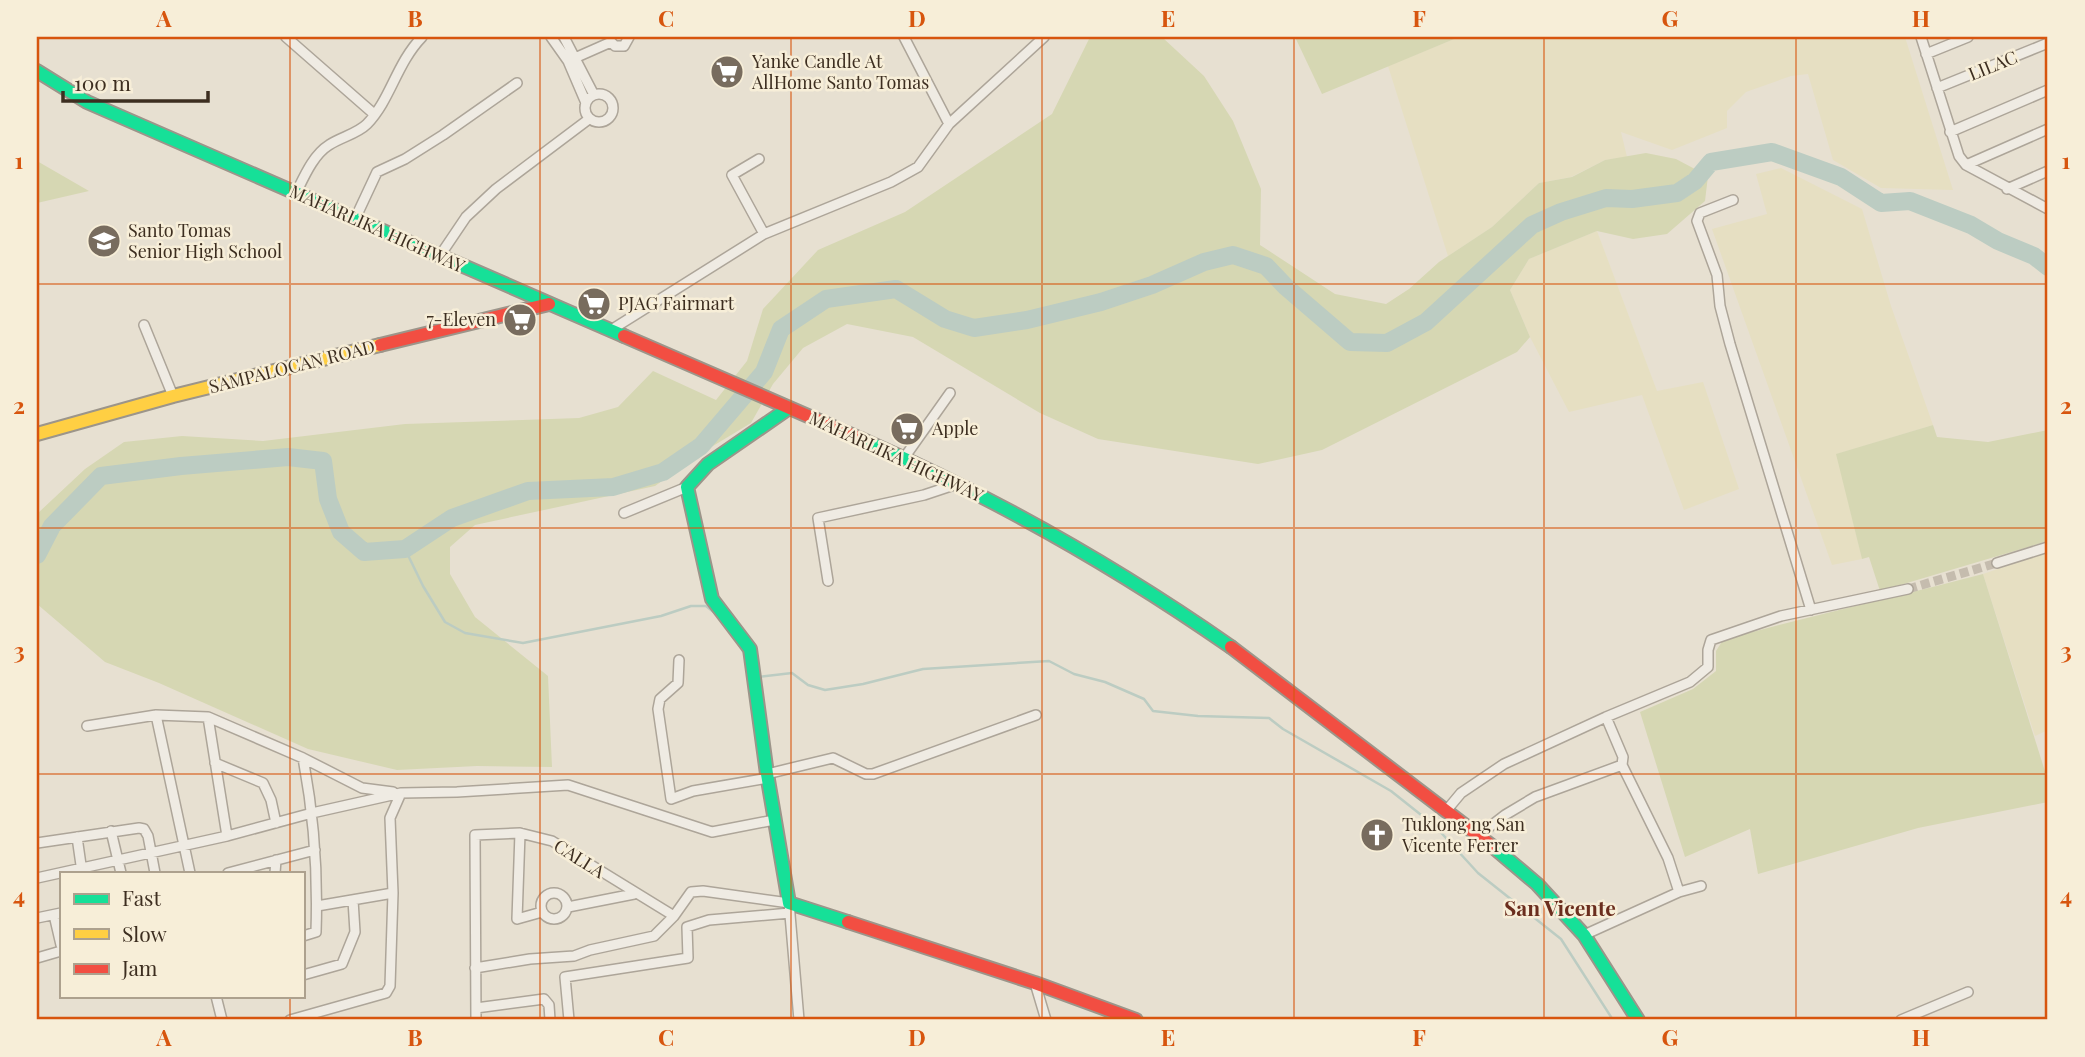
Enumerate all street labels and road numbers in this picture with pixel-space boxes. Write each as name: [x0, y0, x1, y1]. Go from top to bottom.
street label: LILAC: [1965, 44, 2021, 86]
street label: MAHARLIKA HIGHWAY: [286, 179, 469, 278]
street label: SAMPALOCAN ROAD: [206, 334, 377, 398]
street label: MAHARLIKA HIGHWAY: [806, 405, 988, 507]
street label: CALLA: [549, 833, 610, 883]

